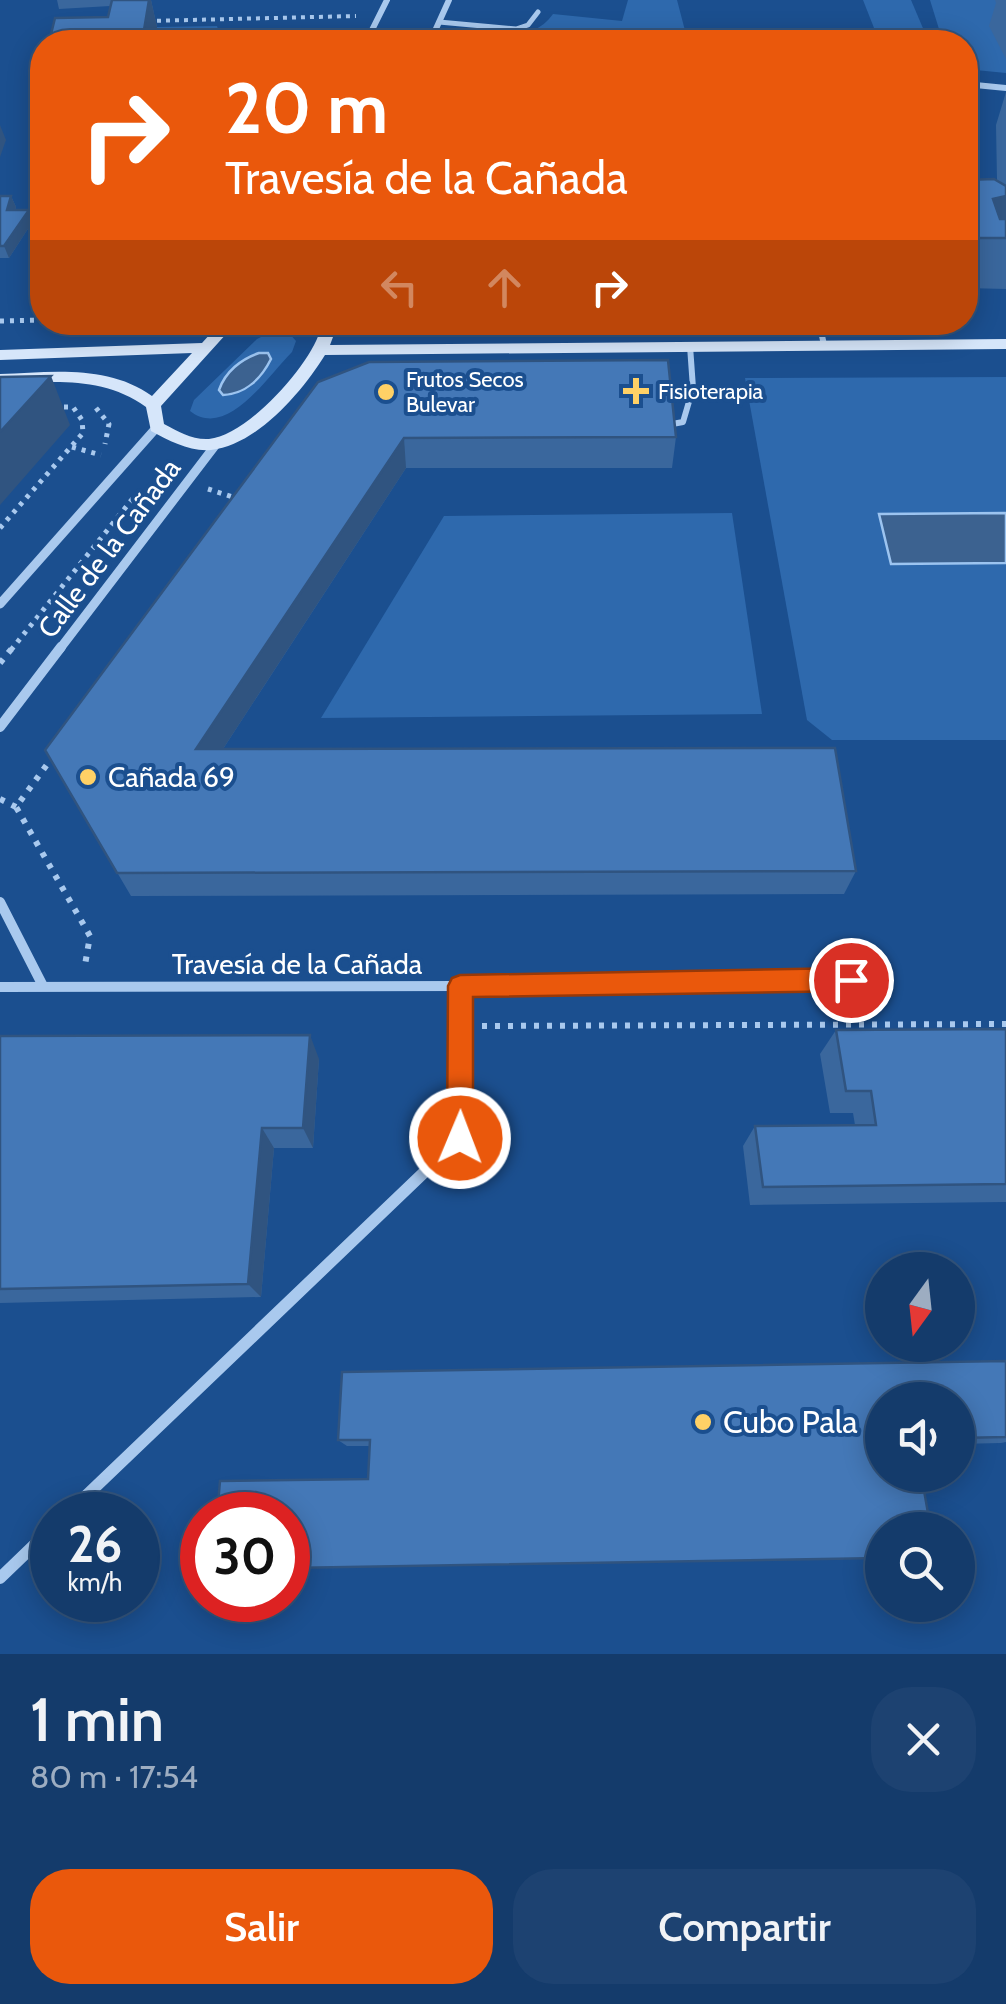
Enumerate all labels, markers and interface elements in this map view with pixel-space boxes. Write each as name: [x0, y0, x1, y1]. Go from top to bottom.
text: 20 m: [225, 65, 388, 151]
icon: right: [60, 70, 190, 200]
text: Travesía de la Cañada: [225, 151, 628, 205]
icon: left: [372, 260, 427, 315]
icon: ahead: [477, 260, 532, 315]
icon: right: [582, 260, 637, 315]
place label: Frutos Secos Bulevar: [406, 366, 524, 418]
marker: Fisioterapia: [623, 378, 649, 404]
place label: Fisioterapia: [658, 378, 764, 405]
marker: Frutos Secos Bulevar: [375, 381, 397, 403]
street label: Calle de la Cañada: [31, 451, 188, 644]
place label: Cañada 69: [108, 760, 235, 794]
marker: Cañada 69: [77, 766, 99, 788]
pin: [809, 938, 894, 1023]
street label: Travesía de la Cañada: [172, 947, 423, 981]
icon: arrive: [824, 953, 879, 1008]
position arrow: [408, 1086, 512, 1190]
north arrow: [865, 1252, 975, 1362]
map controls: [865, 1252, 975, 1622]
button: sound: [865, 1382, 975, 1492]
place label: Cubo Pala: [723, 1402, 858, 1441]
marker: Cubo Pala: [692, 1411, 714, 1433]
speed limit sign: 30: [180, 1492, 310, 1622]
button: search: [865, 1512, 975, 1622]
text: 26: [68, 1514, 122, 1575]
text: km/h: [68, 1567, 122, 1597]
text: 1 min: [30, 1683, 164, 1756]
button: close: [871, 1687, 976, 1792]
text: 80 m · 17:54: [30, 1757, 198, 1796]
button: Salir: [30, 1869, 493, 1984]
button: Compartir: [513, 1869, 976, 1984]

